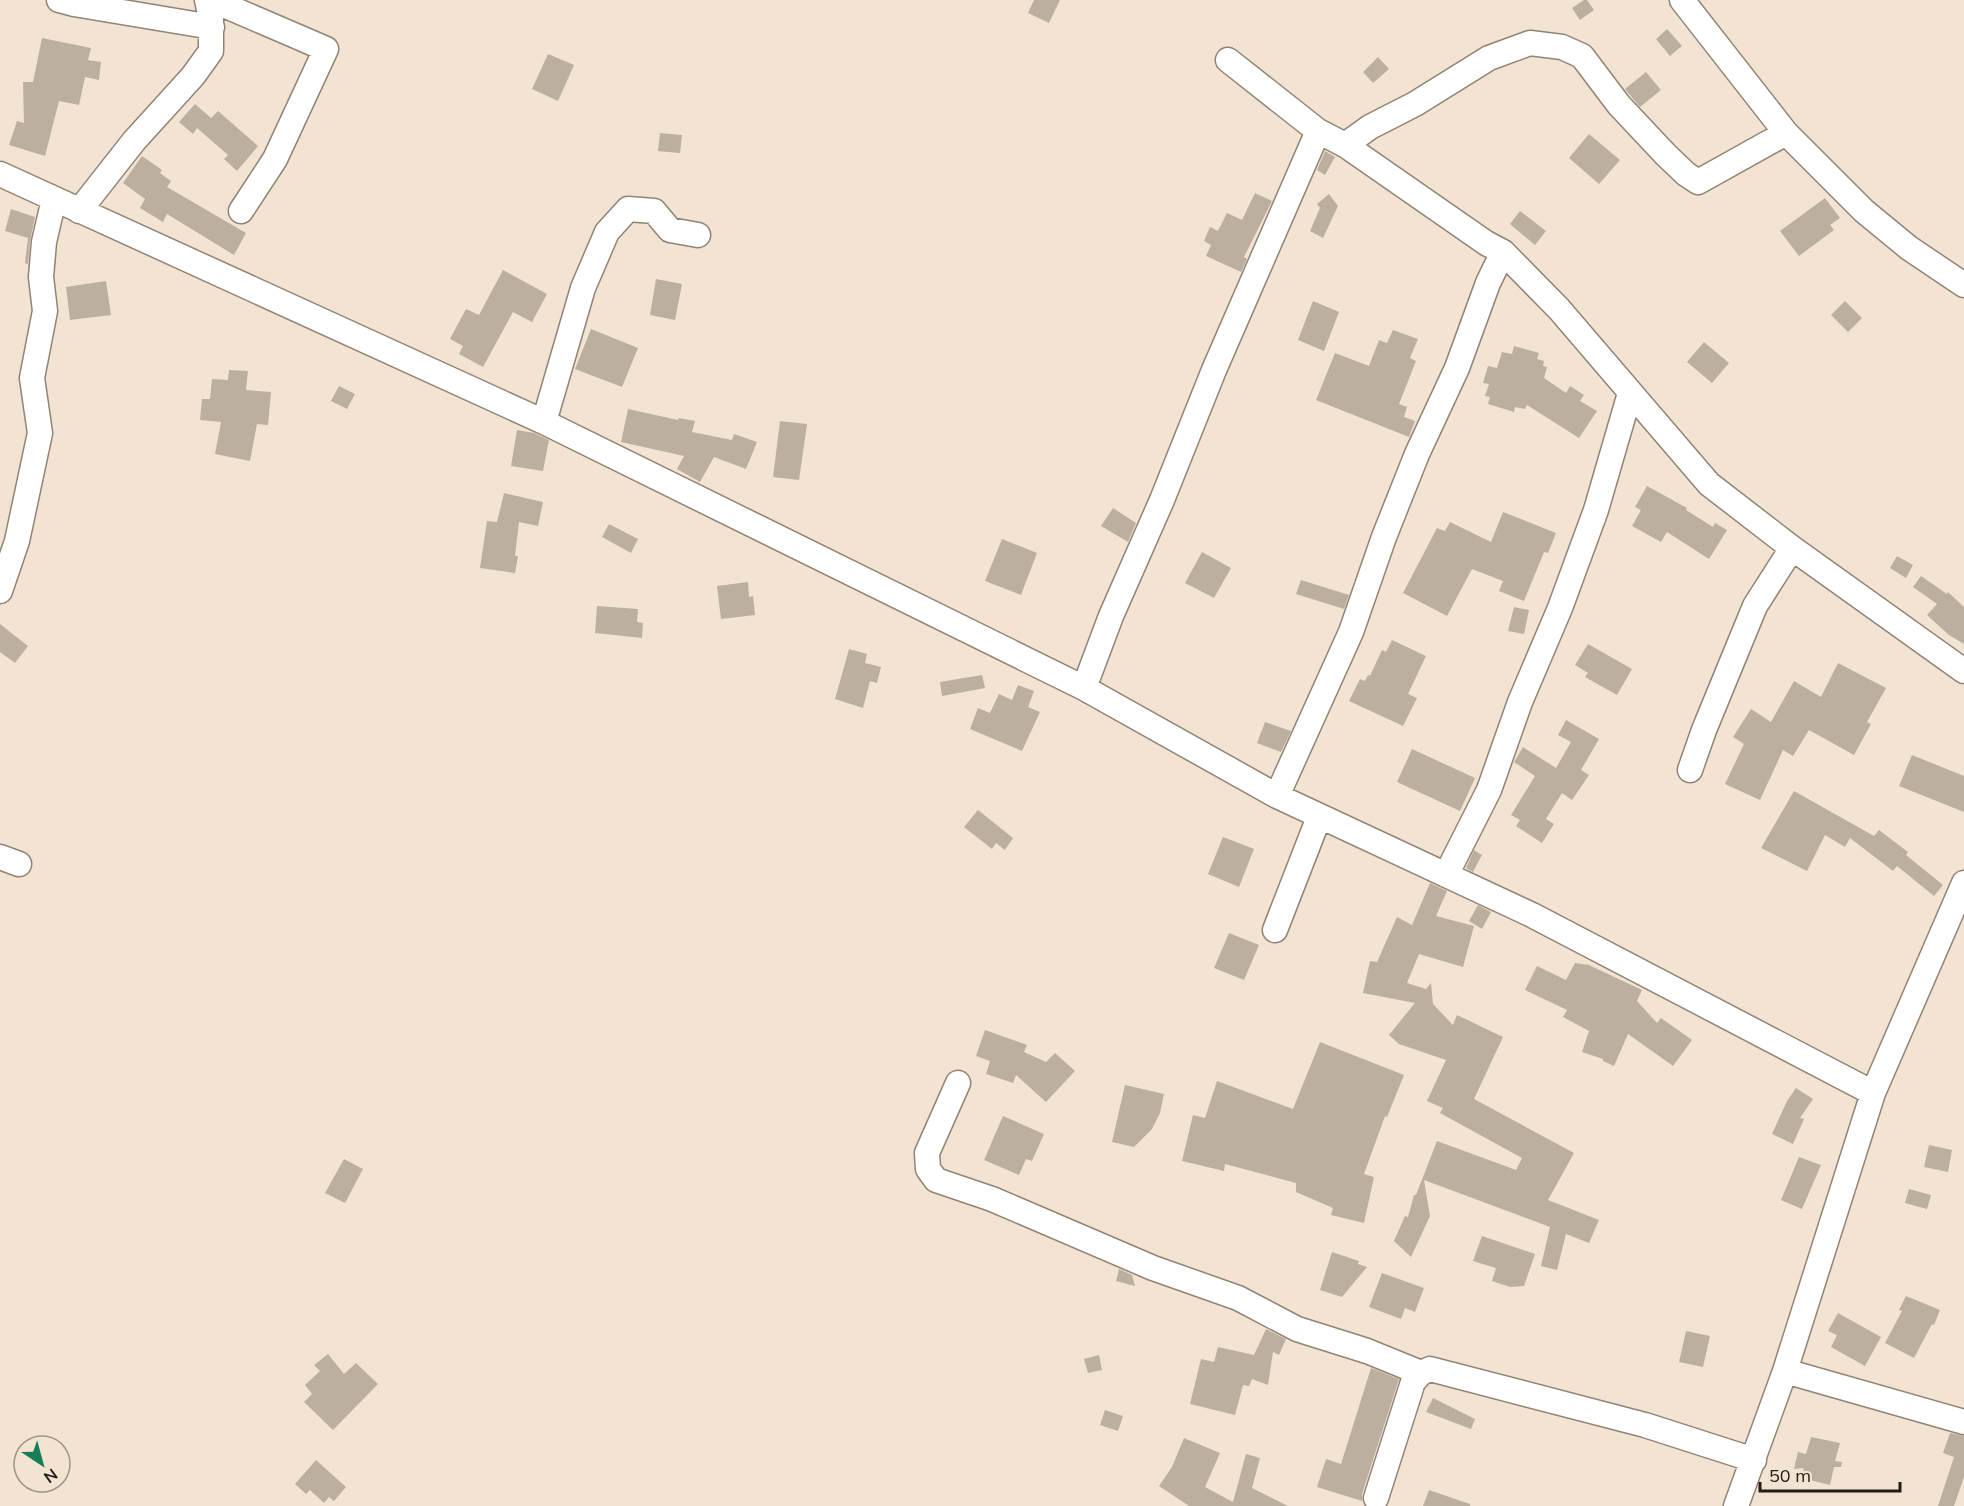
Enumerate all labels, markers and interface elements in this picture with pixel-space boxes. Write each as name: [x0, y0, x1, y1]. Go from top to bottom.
north arrow: [12, 1434, 72, 1494]
scale bar: [1760, 1455, 1900, 1493]
text: N: [40, 1464, 62, 1488]
text: 50 m: [1769, 1464, 1811, 1487]

